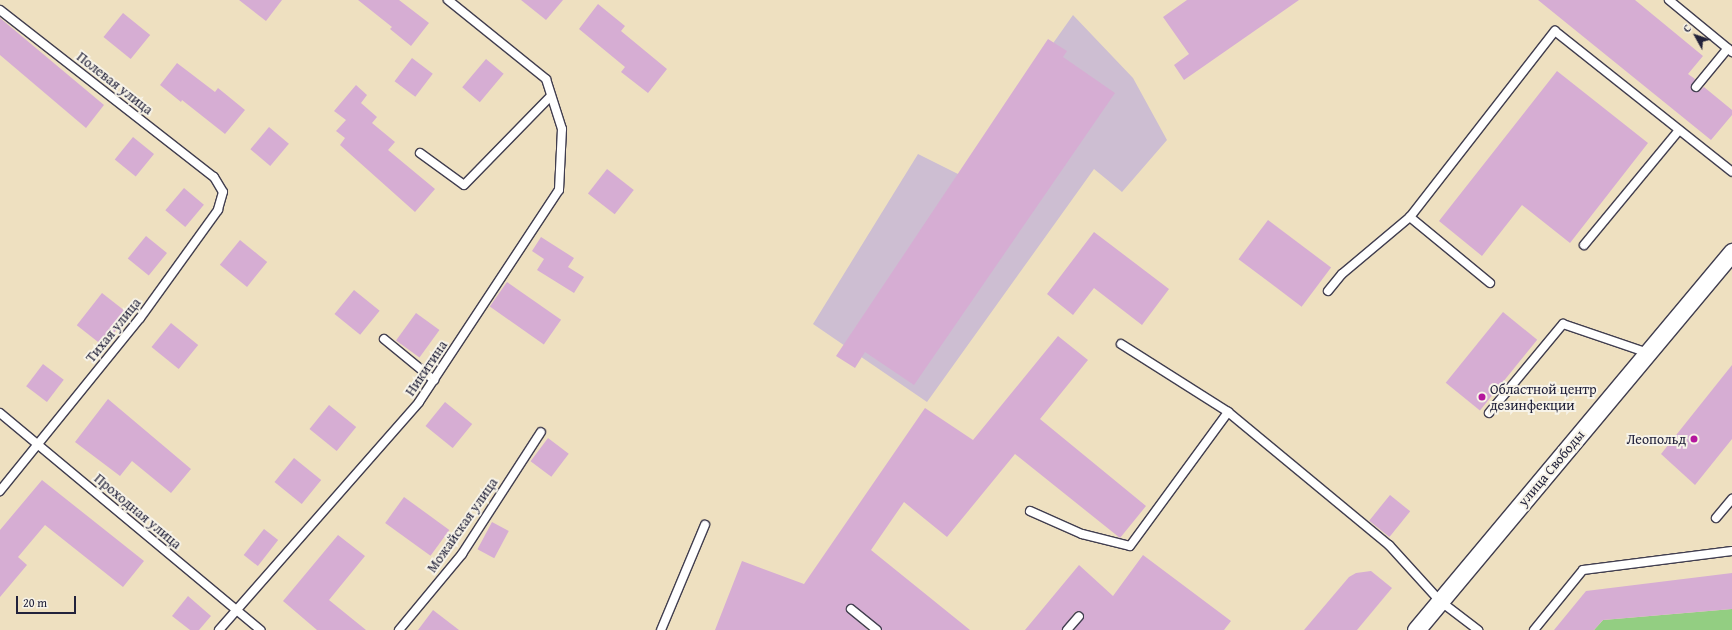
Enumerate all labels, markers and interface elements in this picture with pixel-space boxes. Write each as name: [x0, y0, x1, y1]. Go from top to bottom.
north arrow: [1676, 16, 1716, 56]
text: С: [1679, 21, 1695, 36]
street label: Полевая улица: [74, 48, 156, 118]
street label: Тихая улица: [82, 294, 144, 366]
street label: Никитина: [401, 337, 451, 399]
place label: Областной центр дезинфекции: [1490, 381, 1597, 414]
marker: Областной центр дезинфекции: [1477, 392, 1487, 402]
street label: улица Свободы: [1514, 427, 1588, 509]
place label: Леопольд: [1626, 431, 1686, 447]
marker: Леопольд: [1689, 434, 1699, 444]
street label: Проходная улица: [91, 470, 185, 552]
street label: Можайская улица: [423, 474, 501, 576]
scale bar: [18, 588, 78, 614]
text: 20 m: [23, 594, 47, 611]

